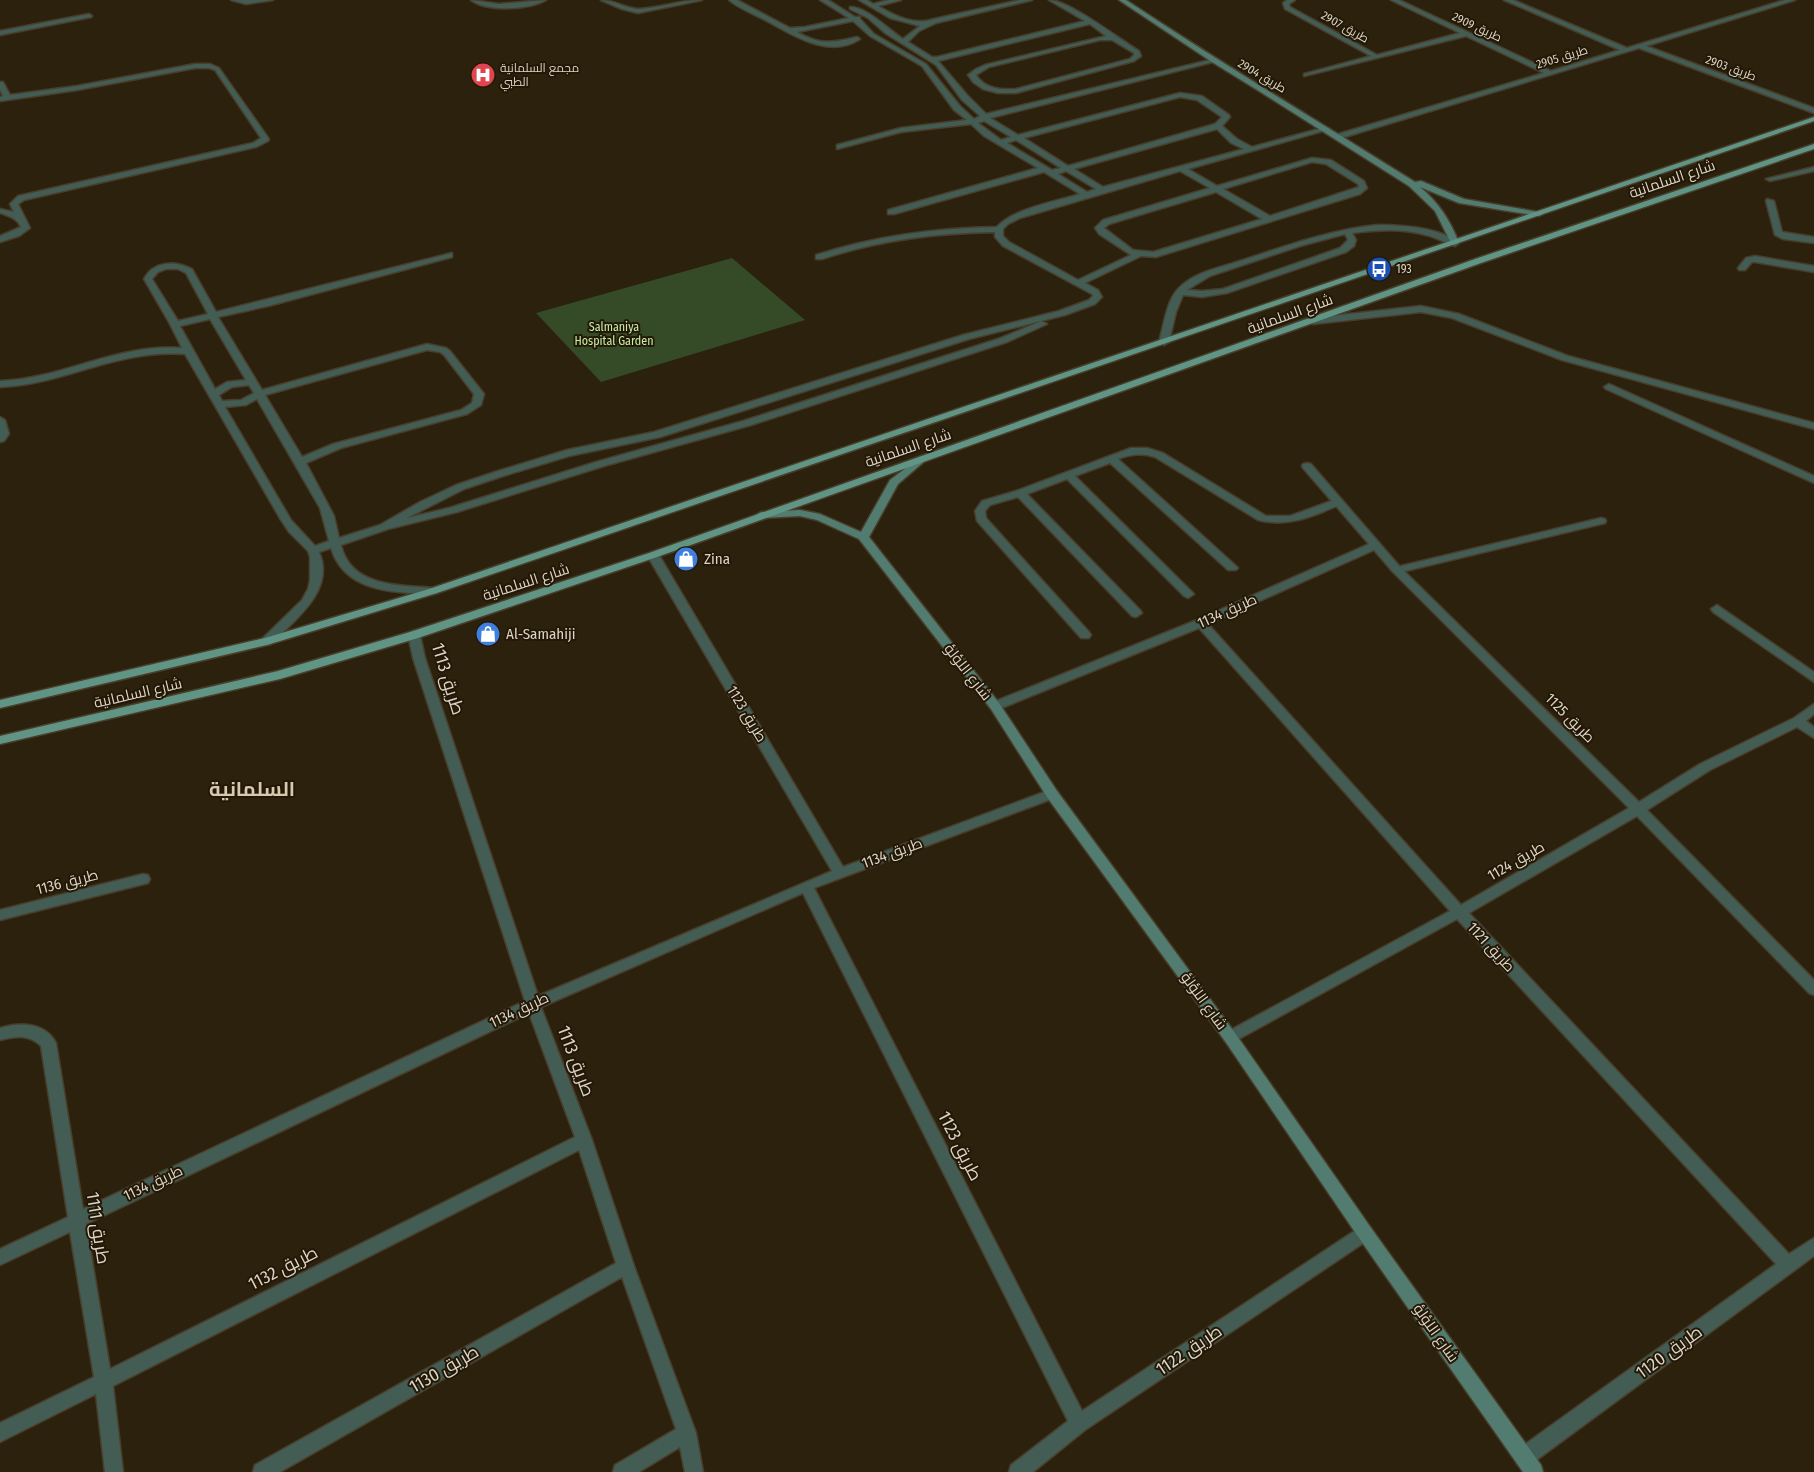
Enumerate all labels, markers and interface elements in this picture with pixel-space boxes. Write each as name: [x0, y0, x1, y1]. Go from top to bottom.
street label: طريق 2907: [1319, 8, 1371, 46]
street label: طريق 2909: [1450, 9, 1504, 45]
street label: طريق 2905: [1535, 43, 1589, 71]
street label: طريق 2903: [1704, 52, 1758, 84]
street label: طريق 2904: [1236, 56, 1289, 96]
place label: مجمع السلمانية الطبي: [500, 61, 579, 92]
hospital icon: مجمع السلمانية الطبي: [470, 62, 496, 88]
street label: شارع السلمانية: [1627, 156, 1718, 204]
bus stop icon: 193: [1366, 256, 1392, 282]
place label: 193: [1396, 262, 1412, 276]
street label: شارع السلمانية: [1245, 290, 1336, 340]
park label: Salmaniya Hospital Garden: [575, 320, 654, 348]
street label: شارع السلمانية: [863, 425, 954, 473]
shop icon: Zina: [673, 546, 699, 572]
place label: Zina: [704, 550, 730, 568]
street label: شارع السلمانية: [480, 560, 572, 606]
street label: طريق 1134: [1194, 590, 1260, 633]
shop icon: Al-Samahiji: [475, 621, 501, 647]
place label: Al-Samahiji: [506, 625, 576, 643]
street label: طريق 1113: [426, 640, 469, 718]
street label: شارع اللؤلؤ: [939, 640, 996, 705]
street label: شارع السلمانية: [92, 674, 184, 714]
street label: طريق 1123: [722, 683, 771, 746]
street label: طريق 1125: [1541, 689, 1599, 747]
district label: السلمانية: [209, 777, 295, 801]
street label: طريق 1134: [859, 834, 925, 873]
street label: طريق 1124: [1484, 837, 1548, 885]
street label: طريق 1136: [34, 866, 100, 899]
street label: طريق 1121: [1463, 918, 1519, 976]
street label: شارع اللؤلؤ: [1175, 969, 1231, 1034]
street label: طريق 1134: [487, 988, 552, 1032]
street label: طريق 1113: [552, 1022, 600, 1100]
street label: طريق 1123: [932, 1108, 987, 1185]
street label: طريق 1134: [121, 1161, 186, 1205]
street label: طريق 1111: [80, 1190, 115, 1266]
street label: طريق 1132: [245, 1241, 322, 1296]
street label: شارع اللؤلؤ: [1408, 1300, 1463, 1367]
street label: طريق 1122: [1152, 1320, 1227, 1381]
street label: طريق 1120: [1632, 1321, 1707, 1384]
street label: طريق 1130: [405, 1340, 483, 1399]

